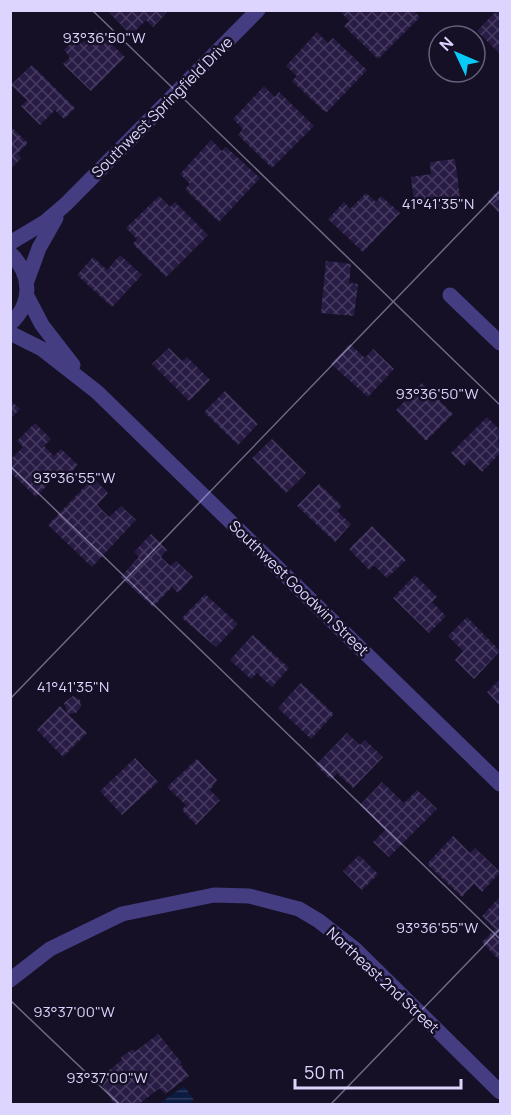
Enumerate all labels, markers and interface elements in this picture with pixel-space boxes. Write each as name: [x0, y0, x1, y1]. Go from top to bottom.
north arrow: [427, 24, 487, 84]
text: 93°36'50"W: [63, 27, 145, 48]
street label: Southwest Springfield Drive: [87, 32, 237, 182]
text: N: [434, 32, 458, 55]
text: 41°41'35"N: [402, 193, 474, 214]
text: 93°36'50"W: [396, 383, 478, 404]
text: 93°36'55"W: [33, 467, 115, 488]
street label: Southwest Goodwin Street: [224, 515, 374, 661]
text: 41°41'35"N: [37, 676, 109, 697]
text: 93°36'55"W: [396, 917, 478, 938]
street label: Northeast 2nd Street: [322, 922, 444, 1038]
text: 93°37'00"W: [33, 1001, 115, 1022]
scale bar: [295, 1052, 462, 1090]
text: 50 m: [304, 1060, 344, 1084]
text: 93°37'00"W: [66, 1067, 148, 1088]

